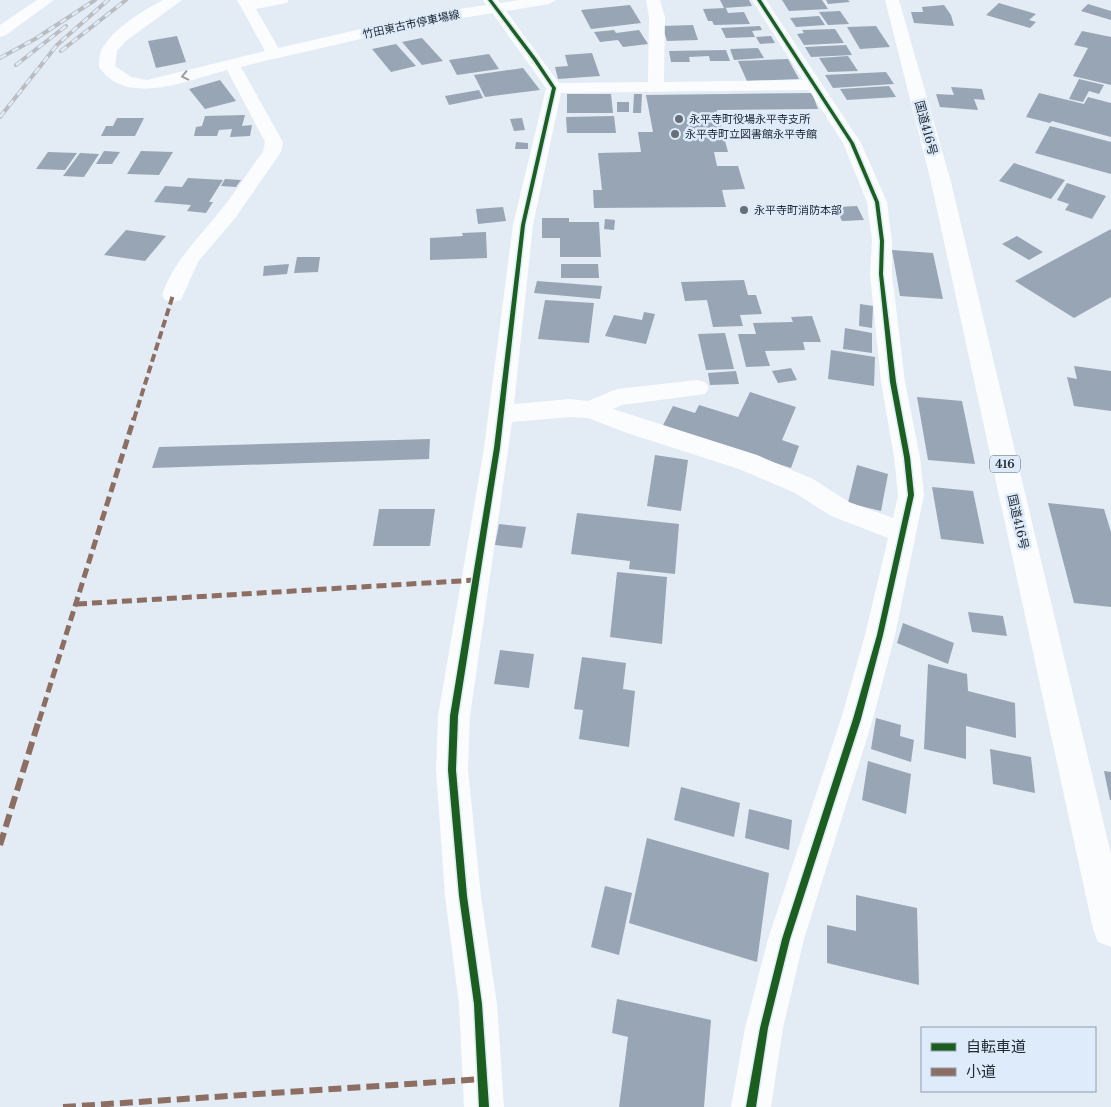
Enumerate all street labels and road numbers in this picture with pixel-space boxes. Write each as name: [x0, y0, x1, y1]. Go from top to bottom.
street label: 竹田東古市停車場線: [361, 7, 461, 41]
street label: 国道416号: [912, 99, 941, 157]
road number: 416: [990, 456, 1020, 472]
street label: 国道416号: [1005, 493, 1032, 551]

